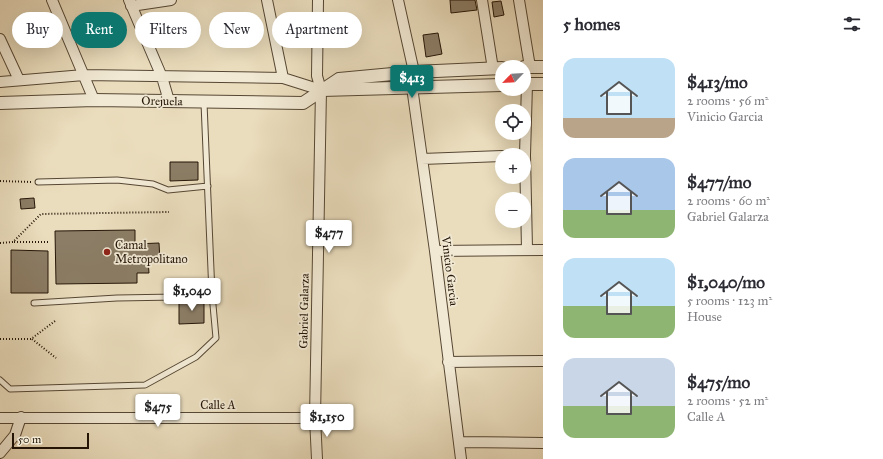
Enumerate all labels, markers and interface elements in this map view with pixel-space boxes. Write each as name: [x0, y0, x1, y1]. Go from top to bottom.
chip: Buy: [12, 12, 63, 48]
chip: Rent: [71, 12, 127, 48]
chip: Filters: [135, 12, 201, 48]
chip: New: [209, 12, 264, 48]
chip: Apartment: [272, 12, 362, 48]
icon: filters: [841, 13, 863, 35]
text: 5 homes: [563, 14, 620, 35]
north arrow: [495, 60, 531, 96]
map controls: [495, 60, 531, 228]
pin: $413: [388, 65, 436, 99]
text: $413: [399, 70, 425, 86]
text: $413/mo: [687, 72, 748, 93]
icon: home: [595, 74, 643, 122]
text: 2 rooms · 56 m²: [687, 93, 769, 109]
street label: Orejuela: [141, 94, 184, 108]
button: locate: [495, 104, 531, 140]
text: Vinicio Garcia: [687, 109, 763, 125]
button: +: [495, 148, 531, 184]
text: $477/mo: [687, 172, 751, 193]
icon: home: [595, 174, 643, 222]
button: −: [495, 192, 531, 228]
text: 2 rooms · 60 m²: [687, 193, 770, 209]
text: Gabriel Galarza: [687, 209, 769, 225]
pin: $477: [305, 220, 353, 254]
text: $477: [315, 225, 343, 241]
street label: Vinicio Garcia: [439, 234, 461, 308]
place label: Camal Metropolitano: [115, 238, 188, 266]
marker: Camal Metropolitano: [102, 247, 112, 257]
street label: Gabriel Galarza: [296, 272, 312, 349]
text: $1,040/mo: [687, 272, 765, 293]
icon: home: [595, 274, 643, 322]
pin: $1,040: [159, 278, 225, 312]
text: $1,040: [173, 283, 211, 299]
text: 5 rooms · 123 m²: [687, 293, 772, 309]
text: House: [687, 309, 722, 325]
text: $475/mo: [687, 372, 750, 393]
icon: home: [595, 374, 643, 422]
text: 2 rooms · 52 m²: [687, 393, 768, 409]
pin: $475: [134, 394, 182, 428]
street label: Calle A: [200, 398, 236, 412]
text: $475: [144, 399, 172, 415]
pin: $1,150: [294, 404, 360, 438]
text: $1,150: [310, 409, 344, 425]
text: Calle A: [687, 409, 725, 425]
scale bar: [12, 431, 89, 450]
text: 50 m: [18, 433, 41, 446]

